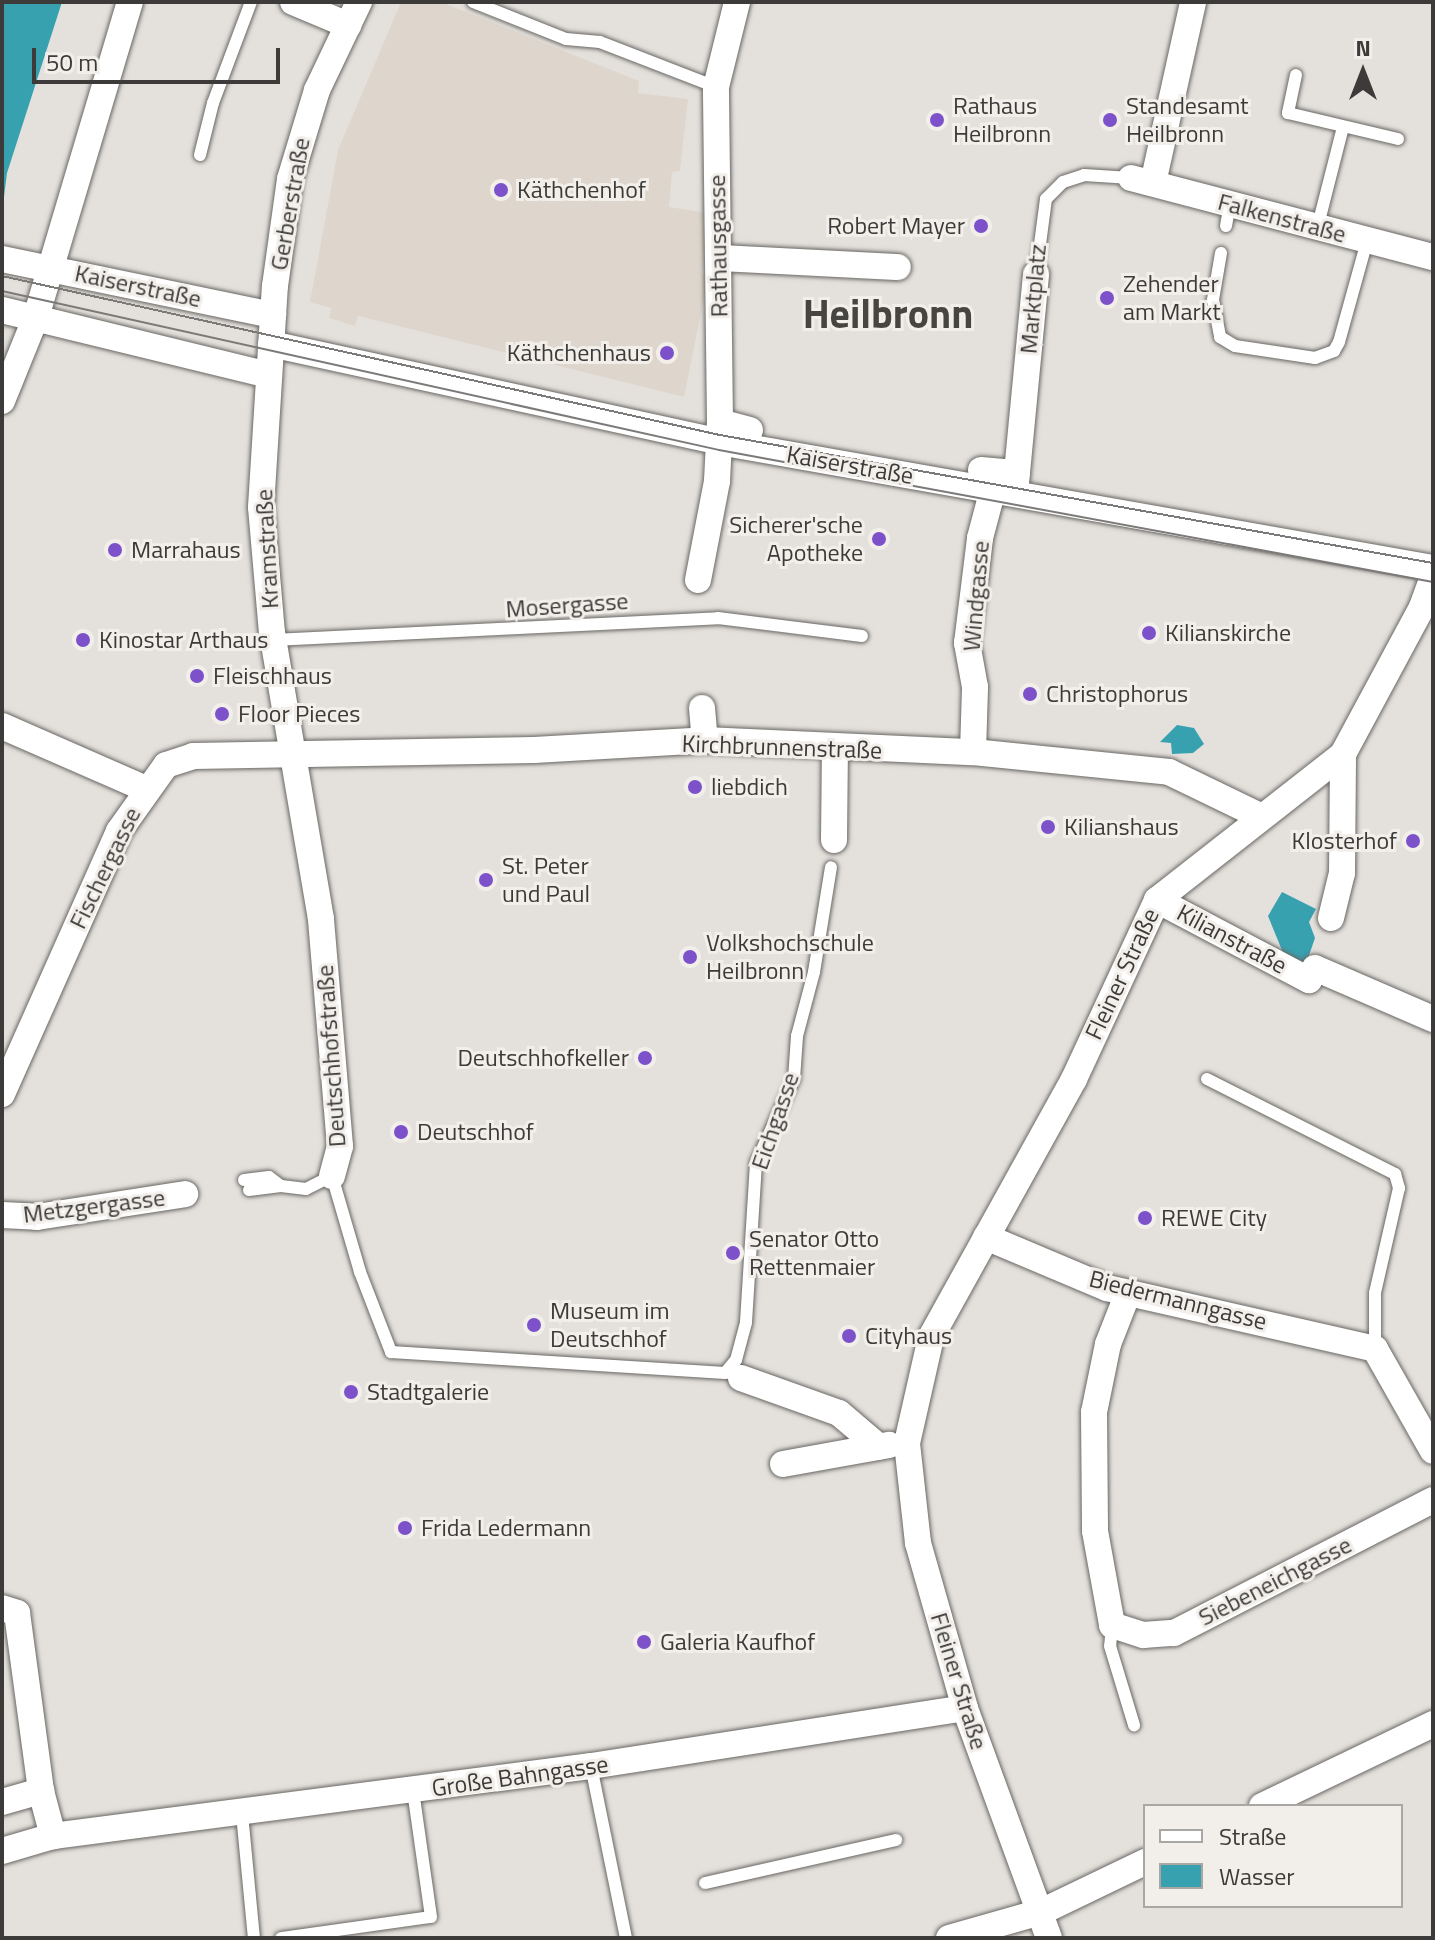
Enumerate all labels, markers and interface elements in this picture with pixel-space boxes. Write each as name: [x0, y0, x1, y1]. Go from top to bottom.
text: N: [1355, 31, 1371, 65]
scale bar: [36, 32, 284, 82]
north arrow: [1323, 32, 1403, 112]
text: 50 m: [46, 44, 98, 80]
place label: Rathaus Heilbronn: [953, 92, 1051, 148]
place label: Standesamt Heilbronn: [1126, 92, 1249, 148]
marker: Rathaus Heilbronn: [928, 111, 946, 129]
marker: Standesamt Heilbronn: [1101, 111, 1119, 129]
street label: Gerberstraße: [264, 135, 316, 273]
street label: Rathausgasse: [702, 174, 734, 318]
place label: Käthchenhof: [517, 176, 646, 204]
marker: Käthchenhof: [492, 181, 510, 199]
street label: Falkenstraße: [1215, 187, 1349, 249]
place label: Robert Mayer: [827, 212, 965, 240]
marker: Robert Mayer: [972, 217, 990, 235]
street label: Marktplatz: [1014, 243, 1052, 355]
street label: Kaiserstraße: [72, 259, 204, 313]
place label: Zehender am Markt: [1123, 270, 1221, 326]
marker: Zehender am Markt: [1098, 289, 1116, 307]
district label: Heilbronn: [803, 290, 973, 338]
place label: Käthchenhaus: [507, 339, 651, 367]
marker: Käthchenhaus: [658, 344, 676, 362]
street label: Kaiserstraße: [784, 440, 916, 490]
street label: Kramstraße: [249, 488, 285, 610]
place label: Sicherer'sche Apotheke: [729, 511, 863, 567]
marker: Sicherer'sche Apotheke: [870, 530, 888, 548]
place label: Marrahaus: [131, 536, 241, 564]
street label: Windgasse: [957, 540, 995, 652]
marker: Marrahaus: [106, 541, 124, 559]
street label: Mosergasse: [505, 586, 629, 624]
place label: Kilianskirche: [1165, 619, 1291, 647]
marker: Kilianskirche: [1140, 624, 1158, 642]
place label: Kinostar Arthaus: [99, 626, 269, 654]
marker: Kinostar Arthaus: [74, 631, 92, 649]
place label: Fleischhaus: [213, 662, 332, 690]
marker: Fleischhaus: [188, 667, 206, 685]
place label: Christophorus: [1046, 680, 1188, 708]
marker: Christophorus: [1021, 685, 1039, 703]
place label: Floor Pieces: [238, 700, 360, 728]
marker: Floor Pieces: [213, 705, 231, 723]
street label: Kirchbrunnenstraße: [681, 729, 883, 765]
place label: liebdich: [711, 773, 788, 801]
marker: liebdich: [686, 778, 704, 796]
street label: Fischergasse: [63, 803, 147, 933]
place label: Kilianshaus: [1064, 813, 1179, 841]
marker: Kilianshaus: [1039, 818, 1057, 836]
place label: Klosterhof: [1292, 827, 1397, 855]
marker: Klosterhof: [1404, 832, 1422, 850]
place label: St. Peter und Paul: [502, 852, 590, 908]
marker: St. Peter und Paul: [477, 871, 495, 889]
street label: Kilianstraße: [1172, 898, 1292, 980]
street label: Fleiner Straße: [1079, 904, 1165, 1044]
place label: Volkshochschule Heilbronn: [706, 929, 874, 985]
marker: Volkshochschule Heilbronn: [681, 948, 699, 966]
street label: Deutschhofstraße: [310, 964, 352, 1148]
place label: Deutschhofkeller: [457, 1044, 629, 1072]
marker: Deutschhofkeller: [636, 1049, 654, 1067]
street label: Eichgasse: [745, 1069, 805, 1173]
place label: Deutschhof: [417, 1118, 534, 1146]
marker: Deutschhof: [392, 1123, 410, 1141]
street label: Metzgergasse: [21, 1183, 167, 1229]
place label: REWE City: [1161, 1204, 1267, 1232]
marker: REWE City: [1136, 1209, 1154, 1227]
place label: Senator Otto Rettenmaier: [749, 1225, 879, 1281]
marker: Senator Otto Rettenmaier: [724, 1244, 742, 1262]
street label: Biedermanngasse: [1086, 1264, 1270, 1336]
place label: Museum im Deutschhof: [550, 1297, 670, 1353]
marker: Museum im Deutschhof: [525, 1316, 543, 1334]
place label: Cityhaus: [865, 1322, 952, 1350]
marker: Cityhaus: [840, 1327, 858, 1345]
place label: Stadtgalerie: [367, 1378, 489, 1406]
marker: Stadtgalerie: [342, 1383, 360, 1401]
place label: Frida Ledermann: [421, 1514, 591, 1542]
marker: Frida Ledermann: [396, 1519, 414, 1537]
street label: Siebeneichgasse: [1194, 1530, 1356, 1632]
street label: Fleiner Straße: [925, 1609, 993, 1753]
place label: Galeria Kaufhof: [660, 1628, 815, 1656]
marker: Galeria Kaufhof: [635, 1633, 653, 1651]
street label: Große Bahngasse: [430, 1749, 610, 1803]
legend: [1143, 1804, 1403, 1908]
text: Straße: [1219, 1818, 1286, 1854]
text: Wasser: [1219, 1858, 1295, 1894]

